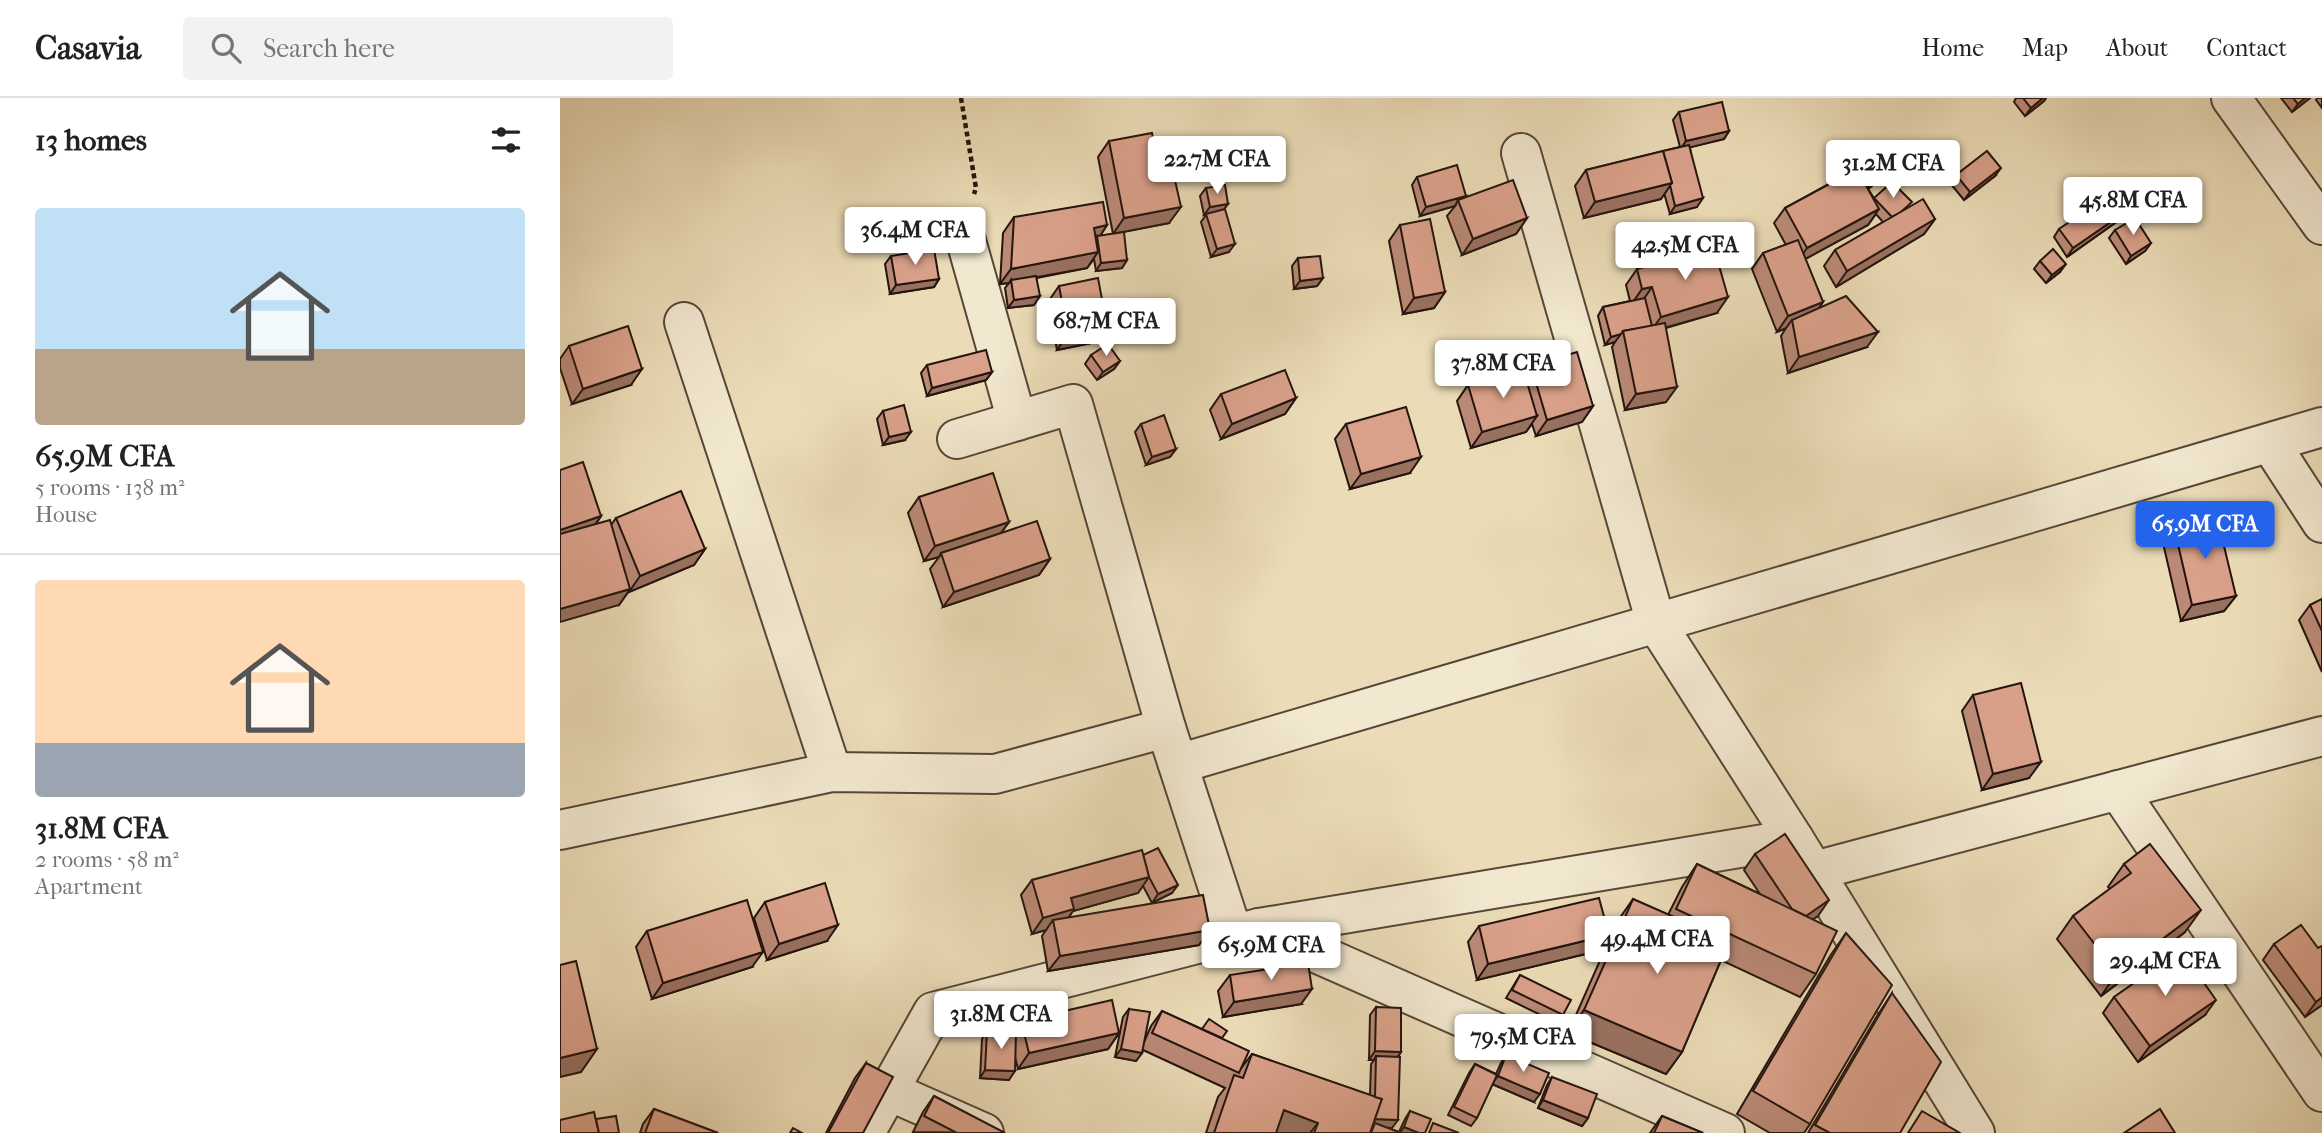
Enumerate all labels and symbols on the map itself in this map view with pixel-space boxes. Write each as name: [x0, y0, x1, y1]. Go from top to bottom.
pin: 22.7M CFA: [1137, 136, 1297, 196]
pin: 31.2M CFA: [1813, 140, 1973, 200]
pin: 45.8M CFA: [2053, 178, 2213, 237]
pin: 36.4M CFA: [835, 208, 995, 267]
pin: 42.5M CFA: [1605, 222, 1765, 282]
pin: 68.7M CFA: [1026, 299, 1186, 358]
pin: 37.8M CFA: [1423, 341, 1583, 400]
pin: 65.9M CFA: [2125, 502, 2285, 561]
pin: 49.4M CFA: [1577, 916, 1737, 976]
pin: 65.9M CFA: [1191, 922, 1351, 982]
pin: 29.4M CFA: [2085, 939, 2245, 998]
pin: 31.8M CFA: [921, 992, 1081, 1051]
pin: 79.5M CFA: [1443, 1014, 1603, 1074]

